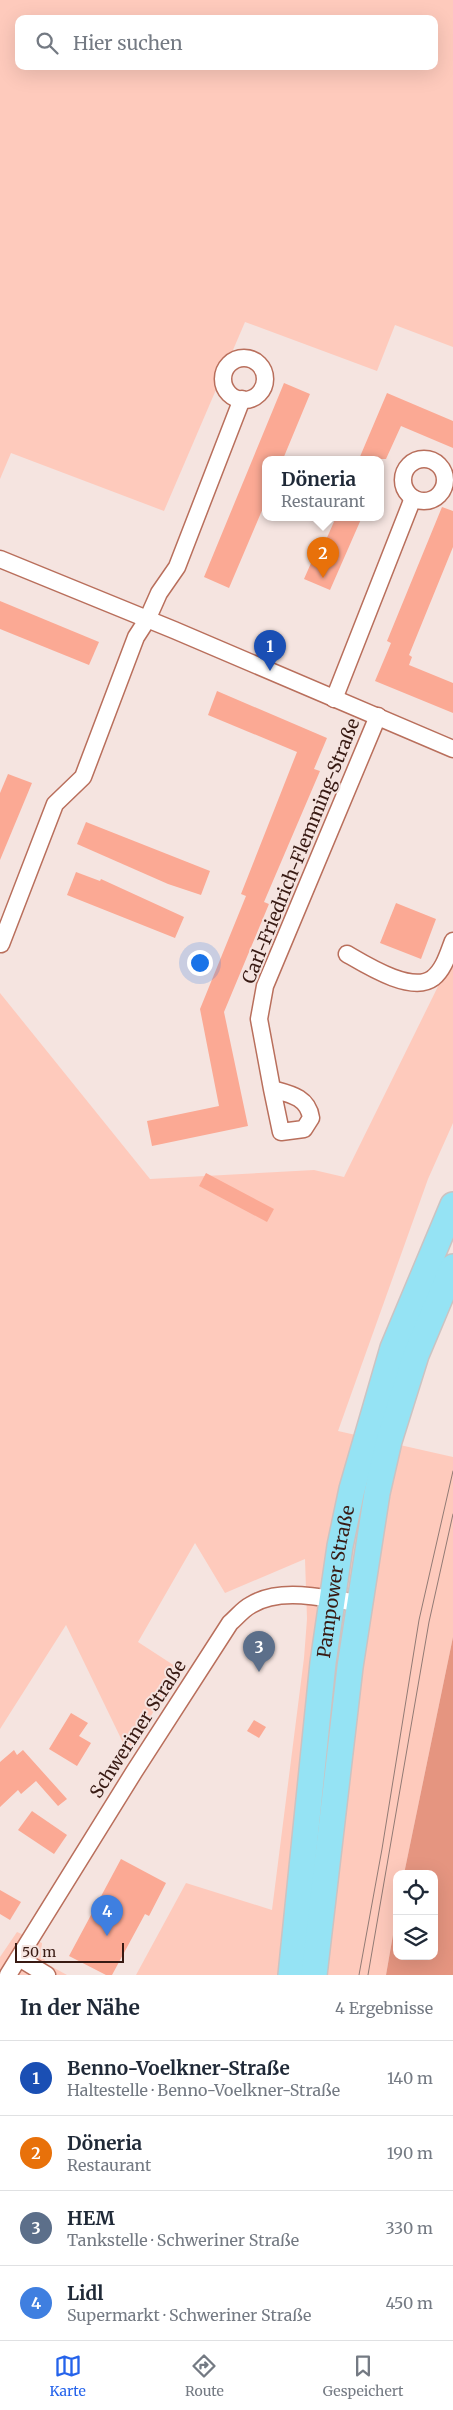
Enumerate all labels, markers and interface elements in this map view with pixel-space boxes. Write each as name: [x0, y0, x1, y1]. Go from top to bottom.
search box: [15, 15, 438, 70]
icon: search: [33, 29, 61, 57]
text: Hier suchen: [73, 31, 183, 55]
popup: [262, 456, 384, 521]
text: Döneria: [281, 467, 356, 491]
text: Restaurant: [281, 491, 365, 511]
pin: 2: [307, 537, 339, 578]
pin: 1: [254, 630, 286, 671]
street label: Carl-Friedrich-Flemming-Straße: [237, 715, 364, 987]
your location: [187, 950, 213, 976]
street label: Pampower Straße: [312, 1503, 359, 1659]
pin: 3: [243, 1631, 275, 1672]
street label: Schweriner Straße: [84, 1655, 191, 1802]
map controls: [393, 1870, 438, 1960]
button: locate: [393, 1870, 438, 1915]
pin: 4: [91, 1895, 123, 1936]
button: layers: [393, 1915, 438, 1960]
scale bar: [15, 1940, 124, 1963]
text: 50 m: [22, 1943, 56, 1961]
text: In der Nähe: [20, 1994, 140, 2021]
text: 4 Ergebnisse: [335, 1998, 433, 2018]
text: Benno-Voelkner-Straße: [67, 2056, 290, 2080]
text: 1: [32, 2068, 40, 2088]
text: 140 m: [387, 2068, 433, 2088]
text: Haltestelle · Benno-Voelkner-Straße: [67, 2080, 340, 2100]
text: Döneria: [67, 2131, 142, 2155]
text: 2: [31, 2143, 41, 2163]
text: 190 m: [387, 2143, 433, 2163]
text: Restaurant: [67, 2155, 151, 2175]
text: HEM: [67, 2206, 115, 2230]
text: 3: [31, 2218, 41, 2238]
text: 330 m: [386, 2218, 433, 2238]
text: Tankstelle · Schweriner Straße: [67, 2230, 299, 2250]
text: Lidl: [67, 2281, 103, 2305]
text: 4: [31, 2293, 41, 2313]
text: 450 m: [385, 2293, 433, 2313]
text: Supermarkt · Schweriner Straße: [67, 2305, 311, 2325]
tab: Karte: [50, 2352, 86, 2400]
tab: Route: [185, 2352, 224, 2400]
tab: Gespeichert: [323, 2352, 403, 2400]

